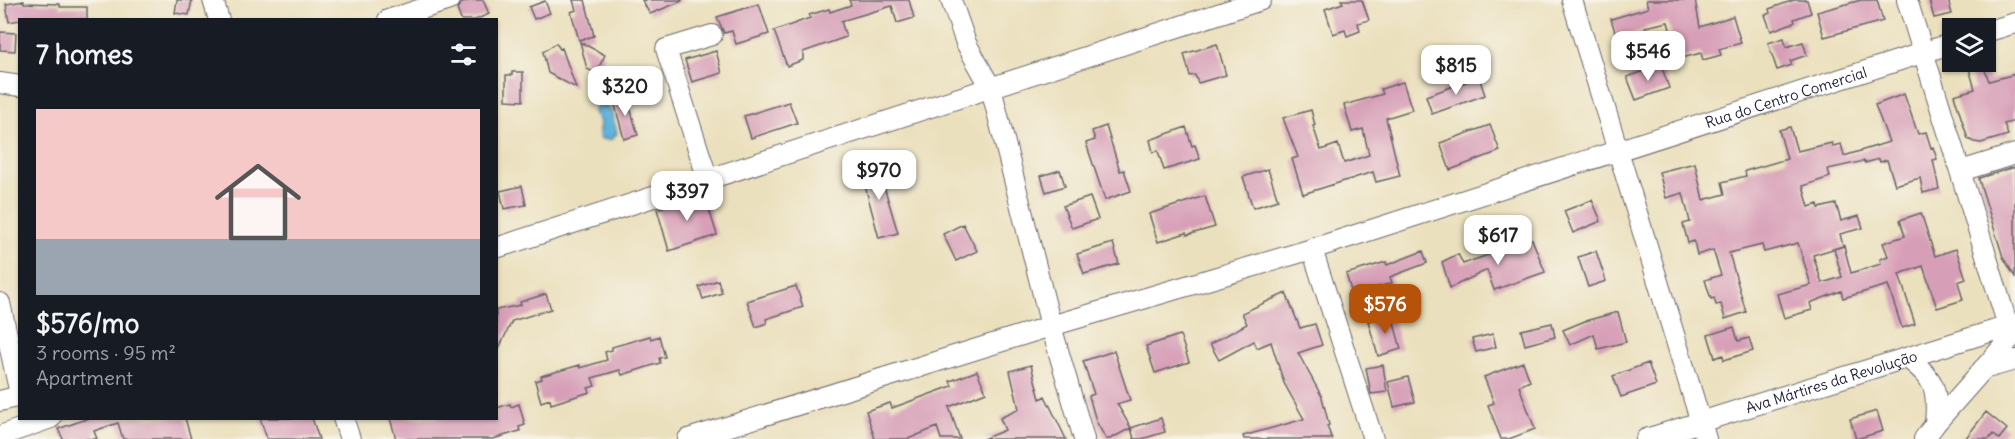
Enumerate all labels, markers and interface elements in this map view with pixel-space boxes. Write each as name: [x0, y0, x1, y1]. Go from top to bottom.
map controls: [1942, 18, 1996, 72]
button: layers: [1942, 18, 1996, 72]
pin: $546: [1612, 31, 1684, 82]
text: 7 homes: [36, 38, 133, 71]
icon: filters: [447, 38, 480, 71]
text: $546: [1625, 38, 1671, 63]
pin: $815: [1420, 45, 1492, 96]
text: $815: [1435, 52, 1477, 77]
street label: Rua do Centro Comercial: [1703, 62, 1869, 132]
pin: $320: [589, 66, 661, 117]
text: $320: [602, 73, 648, 98]
icon: home: [204, 148, 312, 256]
pin: $970: [843, 150, 915, 201]
text: $970: [856, 157, 902, 182]
pin: $397: [651, 171, 723, 222]
text: $397: [665, 178, 709, 203]
pin: $617: [1462, 215, 1534, 266]
text: $617: [1478, 222, 1518, 247]
pin: $576: [1349, 284, 1421, 335]
text: $576: [1363, 291, 1407, 316]
text: $576/mo: [36, 307, 139, 340]
text: 3 rooms · 95 m²: [36, 340, 176, 365]
street label: Ava Mártires da Revolução: [1743, 346, 1919, 417]
text: Apartment: [36, 365, 133, 390]

